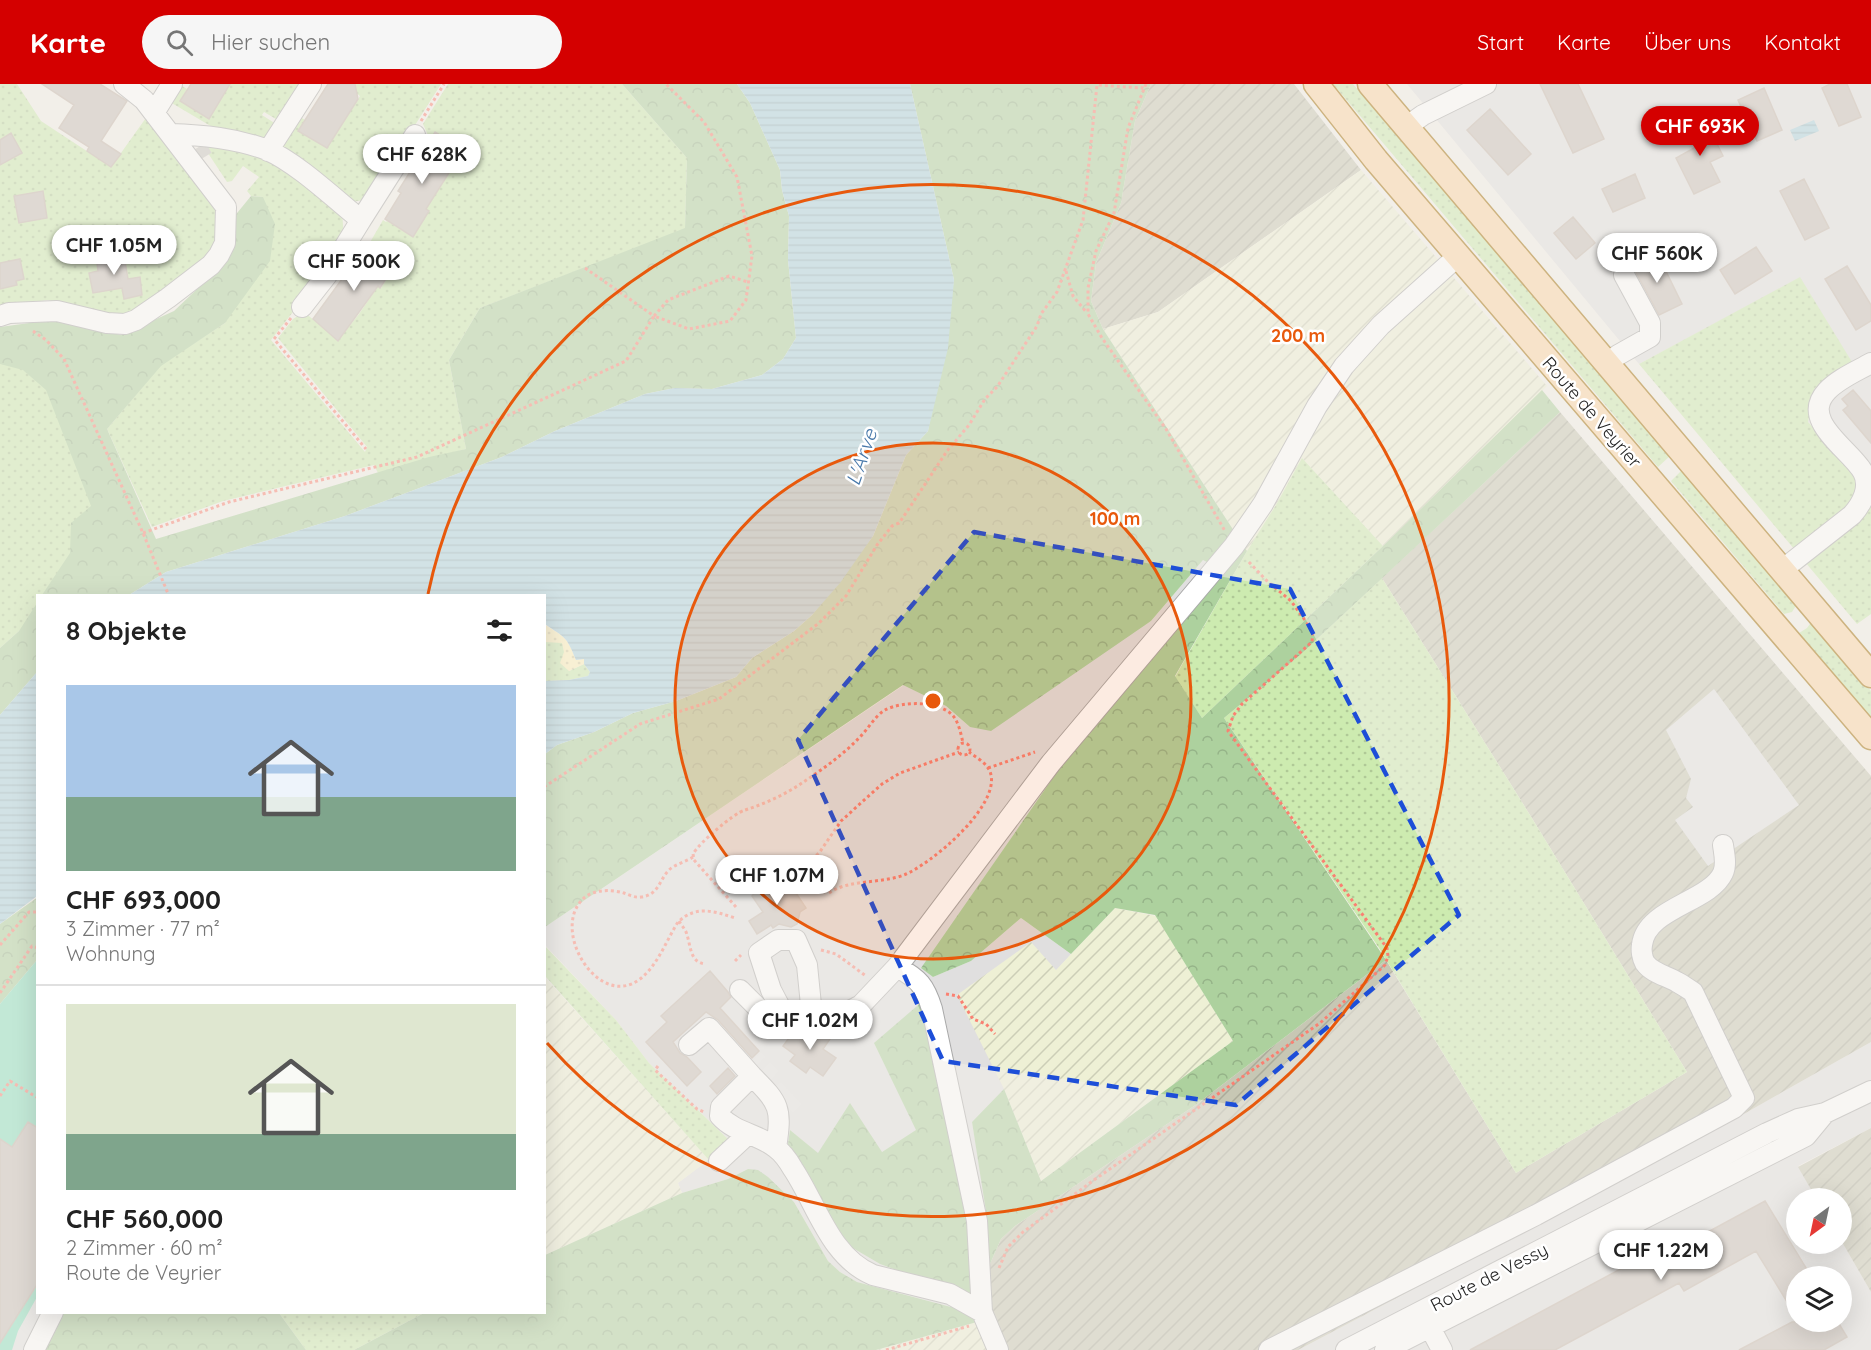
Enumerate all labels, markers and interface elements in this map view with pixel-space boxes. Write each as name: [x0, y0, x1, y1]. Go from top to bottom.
search box: [142, 15, 562, 69]
text: Karte: [30, 25, 106, 60]
icon: search: [163, 26, 196, 59]
text: Hier suchen: [211, 28, 330, 56]
text: Start: [1477, 29, 1524, 55]
text: Karte: [1557, 29, 1611, 55]
text: Über uns: [1644, 29, 1731, 55]
text: Kontakt: [1764, 29, 1841, 55]
pin: CHF 693K: [1638, 106, 1762, 157]
text: CHF 693K: [1655, 113, 1745, 138]
pin: CHF 628K: [360, 134, 484, 185]
text: CHF 628K: [377, 141, 467, 166]
pin: CHF 1.05M: [45, 225, 183, 276]
text: CHF 1.05M: [66, 232, 162, 257]
pin: CHF 560K: [1595, 233, 1719, 284]
text: CHF 560K: [1611, 240, 1703, 265]
pin: CHF 500K: [292, 241, 416, 292]
text: CHF 500K: [308, 248, 400, 273]
text: 200 m: [1271, 324, 1325, 347]
street label: Route de Veyrier: [1537, 352, 1647, 472]
water label: L'Arve: [840, 425, 882, 488]
text: 100 m: [1090, 507, 1140, 530]
text: 8 Objekte: [66, 614, 187, 647]
icon: filters: [483, 614, 516, 647]
centre of rings: [923, 691, 943, 711]
icon: home: [237, 724, 345, 832]
pin: CHF 1.07M: [708, 855, 846, 906]
text: CHF 1.07M: [729, 862, 825, 887]
text: CHF 693,000: [66, 883, 221, 916]
text: 3 Zimmer · 77 m²: [66, 916, 220, 941]
text: Wohnung: [66, 941, 155, 966]
pin: CHF 1.02M: [741, 1000, 879, 1051]
text: CHF 1.02M: [762, 1007, 858, 1032]
icon: home: [237, 1043, 345, 1151]
north arrow: [1786, 1188, 1852, 1254]
map controls: [1786, 1188, 1852, 1332]
text: CHF 560,000: [66, 1202, 223, 1235]
pin: CHF 1.22M: [1592, 1230, 1730, 1281]
text: 2 Zimmer · 60 m²: [66, 1235, 223, 1260]
street label: Route de Vessy: [1426, 1237, 1552, 1317]
text: CHF 1.22M: [1613, 1237, 1709, 1262]
text: Route de Veyrier: [66, 1260, 221, 1285]
button: layers: [1786, 1266, 1852, 1332]

